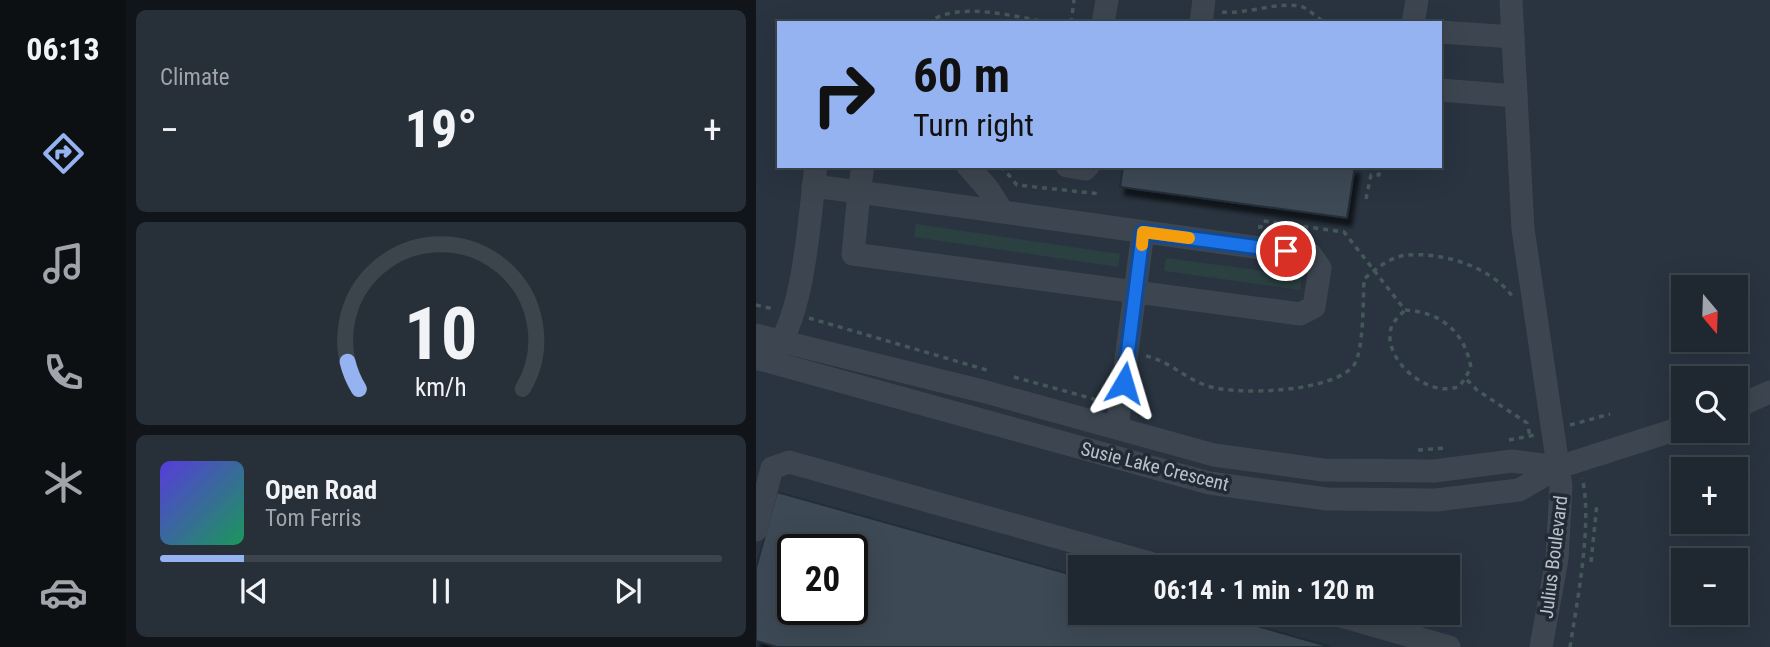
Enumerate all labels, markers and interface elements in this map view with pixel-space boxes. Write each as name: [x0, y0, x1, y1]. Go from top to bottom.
text: 06:13: [26, 30, 100, 68]
text: 60 m: [913, 47, 1010, 104]
icon: right: [798, 49, 889, 140]
text: Climate: [160, 64, 230, 91]
text: 19°: [405, 99, 477, 160]
text: Turn right: [913, 106, 1034, 144]
text: −: [160, 108, 179, 152]
text: +: [703, 108, 722, 152]
icon: directions: [39, 129, 88, 178]
pin: [1256, 221, 1316, 281]
icon: arrive: [1267, 232, 1305, 270]
icon: music: [39, 239, 88, 288]
north arrow: [1671, 275, 1748, 352]
map controls: [1671, 275, 1748, 625]
text: 10: [404, 292, 478, 378]
position arrow: [1087, 346, 1161, 420]
icon: phone: [39, 348, 88, 397]
button: search: [1671, 366, 1748, 443]
text: km/h: [415, 373, 467, 402]
street label: Susie Lake Crescent: [1079, 437, 1231, 496]
button: +: [1671, 457, 1748, 534]
icon: climate: [39, 458, 88, 507]
text: Open Road: [265, 475, 377, 505]
street label: Julius Boulevard: [1535, 494, 1572, 620]
text: Tom Ferris: [265, 505, 361, 532]
speed limit sign: 20: [777, 534, 868, 625]
button: −: [1671, 548, 1748, 625]
icon: car: [39, 568, 88, 617]
icon: previous: [235, 572, 273, 610]
icon: pause: [422, 572, 460, 610]
icon: next: [609, 572, 647, 610]
text: 06:14 · 1 min · 120 m: [1154, 575, 1374, 605]

